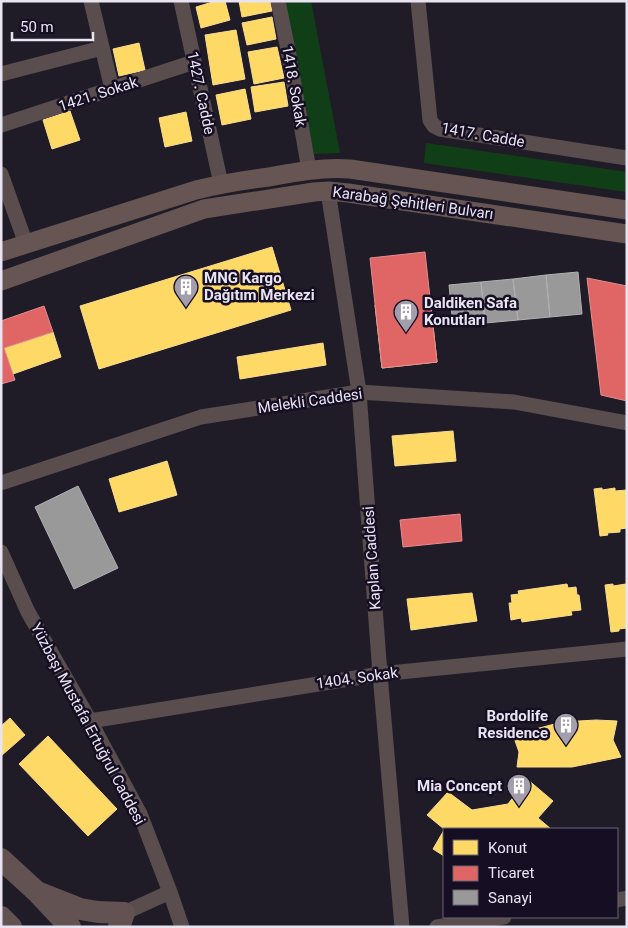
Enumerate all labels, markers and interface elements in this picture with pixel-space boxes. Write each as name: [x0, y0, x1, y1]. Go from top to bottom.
scale bar: [12, 10, 94, 42]
text: 50 m: [20, 18, 54, 36]
street label: 1418. Sokak: [278, 44, 310, 128]
street label: 1427. Cadde: [183, 50, 219, 136]
street label: 1421. Sokak: [56, 73, 140, 115]
street label: 1417. Cadde: [440, 119, 526, 151]
street label: Karabağ Şehitleri Bulvarı: [331, 183, 495, 223]
place label: MNG Kargo Dağıtım Merkezi: [204, 269, 315, 304]
building icon: MNG Kargo Dağıtım Merkezi: [173, 274, 199, 308]
place label: Daldiken Safa Konutları: [424, 294, 517, 329]
building icon: Daldiken Safa Konutları: [393, 299, 419, 333]
street label: Melekli Caddesi: [257, 385, 363, 417]
street label: Kaplan Caddesi: [359, 505, 385, 611]
street label: Yüzbaşı Mustafa Ertuğrul Caddesi: [27, 620, 149, 828]
street label: 1404. Sokak: [315, 663, 399, 693]
place label: Bordolife Residence: [478, 707, 548, 742]
building icon: Bordolife Residence: [553, 712, 579, 746]
building icon: Mia Concept: [506, 773, 532, 807]
place label: Mia Concept: [417, 777, 502, 795]
legend: [443, 828, 618, 918]
text: Konut: [488, 839, 527, 857]
text: Ticaret: [488, 864, 535, 882]
text: Sanayi: [488, 889, 532, 907]

